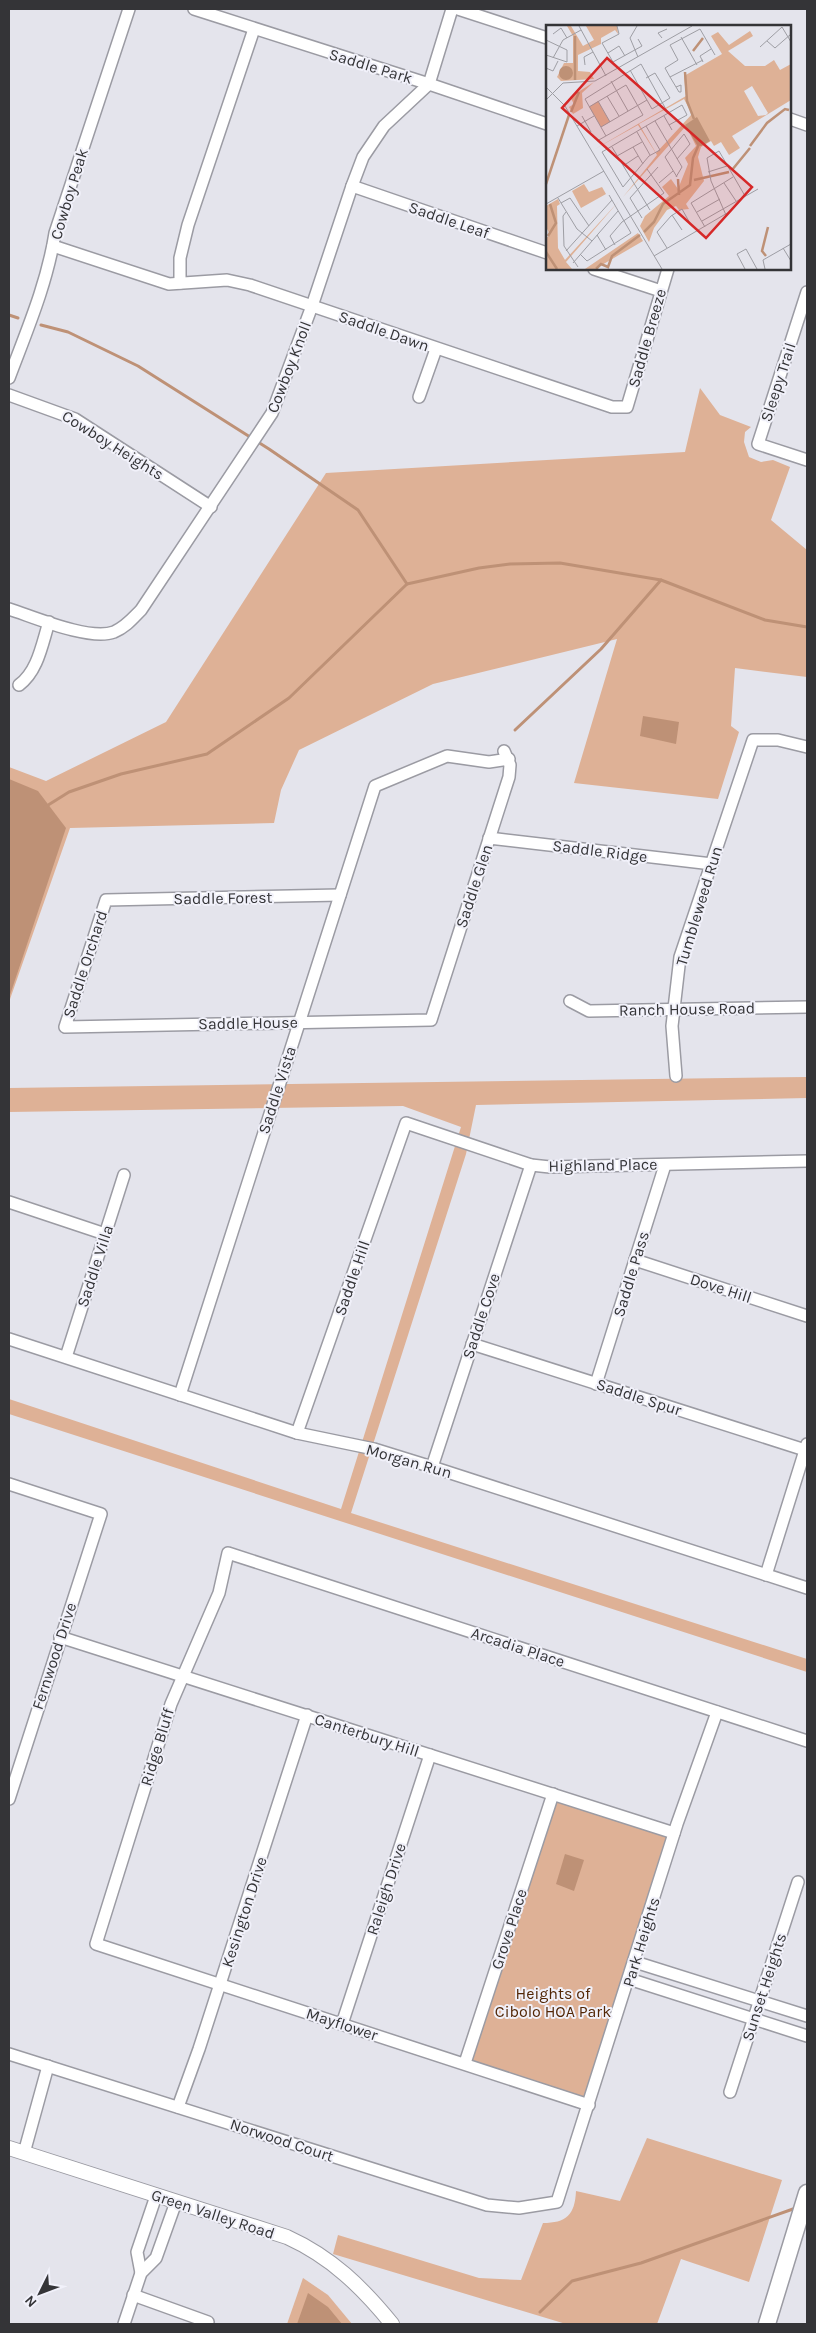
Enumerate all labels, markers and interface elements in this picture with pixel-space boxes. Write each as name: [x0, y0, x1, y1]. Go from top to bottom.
inset map: [546, 25, 791, 270]
street label: Saddle Park: [327, 44, 415, 88]
street label: Cowboy Peak: [46, 146, 92, 242]
street label: Saddle Leaf: [406, 197, 492, 243]
street label: Saddle Breeze: [624, 286, 670, 390]
street label: Saddle Dawn: [336, 307, 432, 355]
street label: Cowboy Knoll: [263, 318, 315, 416]
street label: Sleepy Trail: [756, 340, 800, 424]
street label: Cowboy Heights: [59, 406, 167, 484]
street label: Saddle Ridge: [552, 836, 648, 866]
street label: Saddle Glen: [452, 842, 496, 930]
street label: Tumbleweed Run: [672, 844, 726, 968]
street label: Saddle Forest: [173, 888, 273, 908]
street label: Saddle Orchard: [59, 908, 111, 1020]
street label: Ranch House Road: [619, 998, 755, 1020]
street label: Saddle House: [198, 1013, 298, 1033]
street label: Saddle Vista: [254, 1044, 300, 1136]
street label: Highland Place: [548, 1155, 658, 1175]
street label: Saddle Villa: [73, 1222, 117, 1310]
street label: Saddle Pass: [609, 1229, 653, 1319]
street label: Saddle Hill: [330, 1238, 374, 1318]
street label: Dove Hill: [688, 1269, 754, 1307]
street label: Saddle Cove: [458, 1271, 504, 1361]
street label: Saddle Spur: [594, 1374, 684, 1420]
street label: Morgan Run: [364, 1440, 454, 1482]
street label: Fernwood Drive: [28, 1600, 80, 1712]
street label: Arcadia Place: [469, 1623, 567, 1671]
street label: Ridge Bluff: [136, 1705, 178, 1788]
street label: Canterbury Hill: [312, 1709, 422, 1761]
street label: Raleigh Drive: [362, 1840, 410, 1938]
street label: Kesington Drive: [217, 1854, 271, 1970]
street label: Grove Place: [487, 1886, 531, 1972]
street label: Park Heights: [618, 1895, 664, 1989]
street label: Sunset Heights: [738, 1931, 790, 2043]
park label: Heights of Cibolo HOA Park: [495, 1984, 611, 2021]
street label: Mayflower: [304, 2004, 380, 2045]
street label: Norwood Court: [228, 2114, 336, 2166]
street label: Green Valley Road: [149, 2185, 277, 2243]
north arrow: [15, 2268, 65, 2318]
text: N: [21, 2292, 40, 2311]

